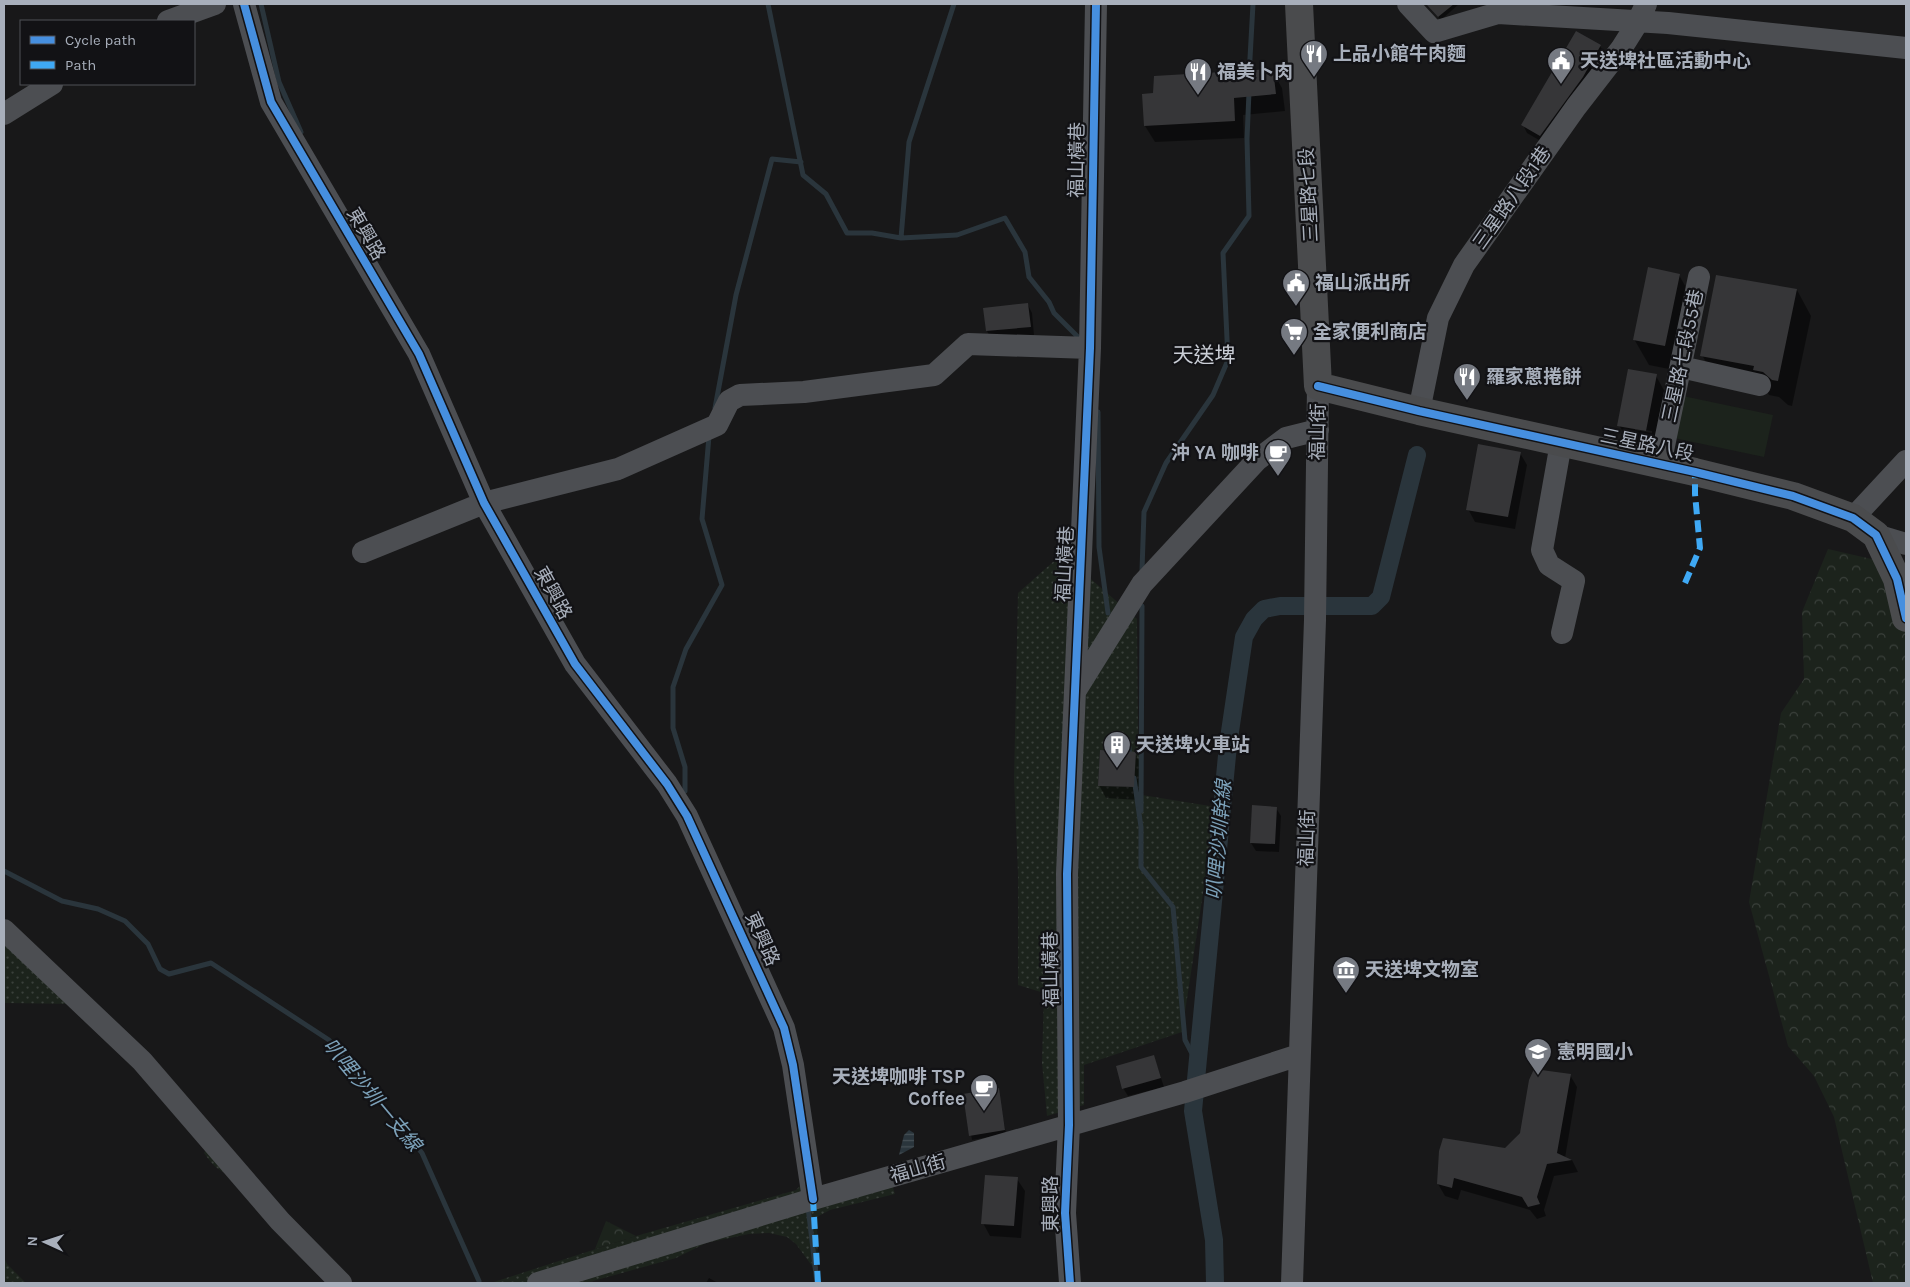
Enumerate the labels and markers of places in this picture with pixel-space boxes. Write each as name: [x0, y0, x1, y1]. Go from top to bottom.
restaurant icon: 上品小館牛肉麵: [1299, 39, 1329, 78]
place label: 上品小館牛肉麵: [1333, 43, 1466, 65]
public building icon: 天送埤社區活動中心: [1546, 46, 1576, 85]
place label: 天送埤社區活動中心: [1580, 50, 1751, 72]
restaurant icon: 福美卜肉: [1183, 57, 1213, 96]
place label: 福美卜肉: [1217, 61, 1293, 83]
public building icon: 福山派出所: [1281, 268, 1311, 307]
place label: 福山派出所: [1315, 272, 1410, 294]
supermarket icon: 全家便利商店: [1279, 317, 1309, 356]
place label: 全家便利商店: [1313, 321, 1427, 343]
restaurant icon: 羅家蔥捲餅: [1452, 362, 1482, 401]
place label: 羅家蔥捲餅: [1486, 366, 1581, 388]
cafe icon: 沖 YA 咖啡: [1263, 438, 1293, 477]
place label: 沖 YA 咖啡: [1171, 442, 1259, 464]
building icon: 天送埤火車站: [1102, 730, 1132, 769]
place label: 天送埤火車站: [1136, 734, 1250, 756]
museum icon: 天送埤文物室: [1331, 955, 1361, 994]
place label: 天送埤文物室: [1365, 959, 1479, 981]
school or university icon: 憲明國小: [1523, 1037, 1553, 1076]
place label: 憲明國小: [1557, 1041, 1633, 1063]
place label: 天送埤咖啡 TSP Coffee: [832, 1066, 965, 1110]
cafe icon: 天送埤咖啡 TSP Coffee: [969, 1073, 999, 1112]

